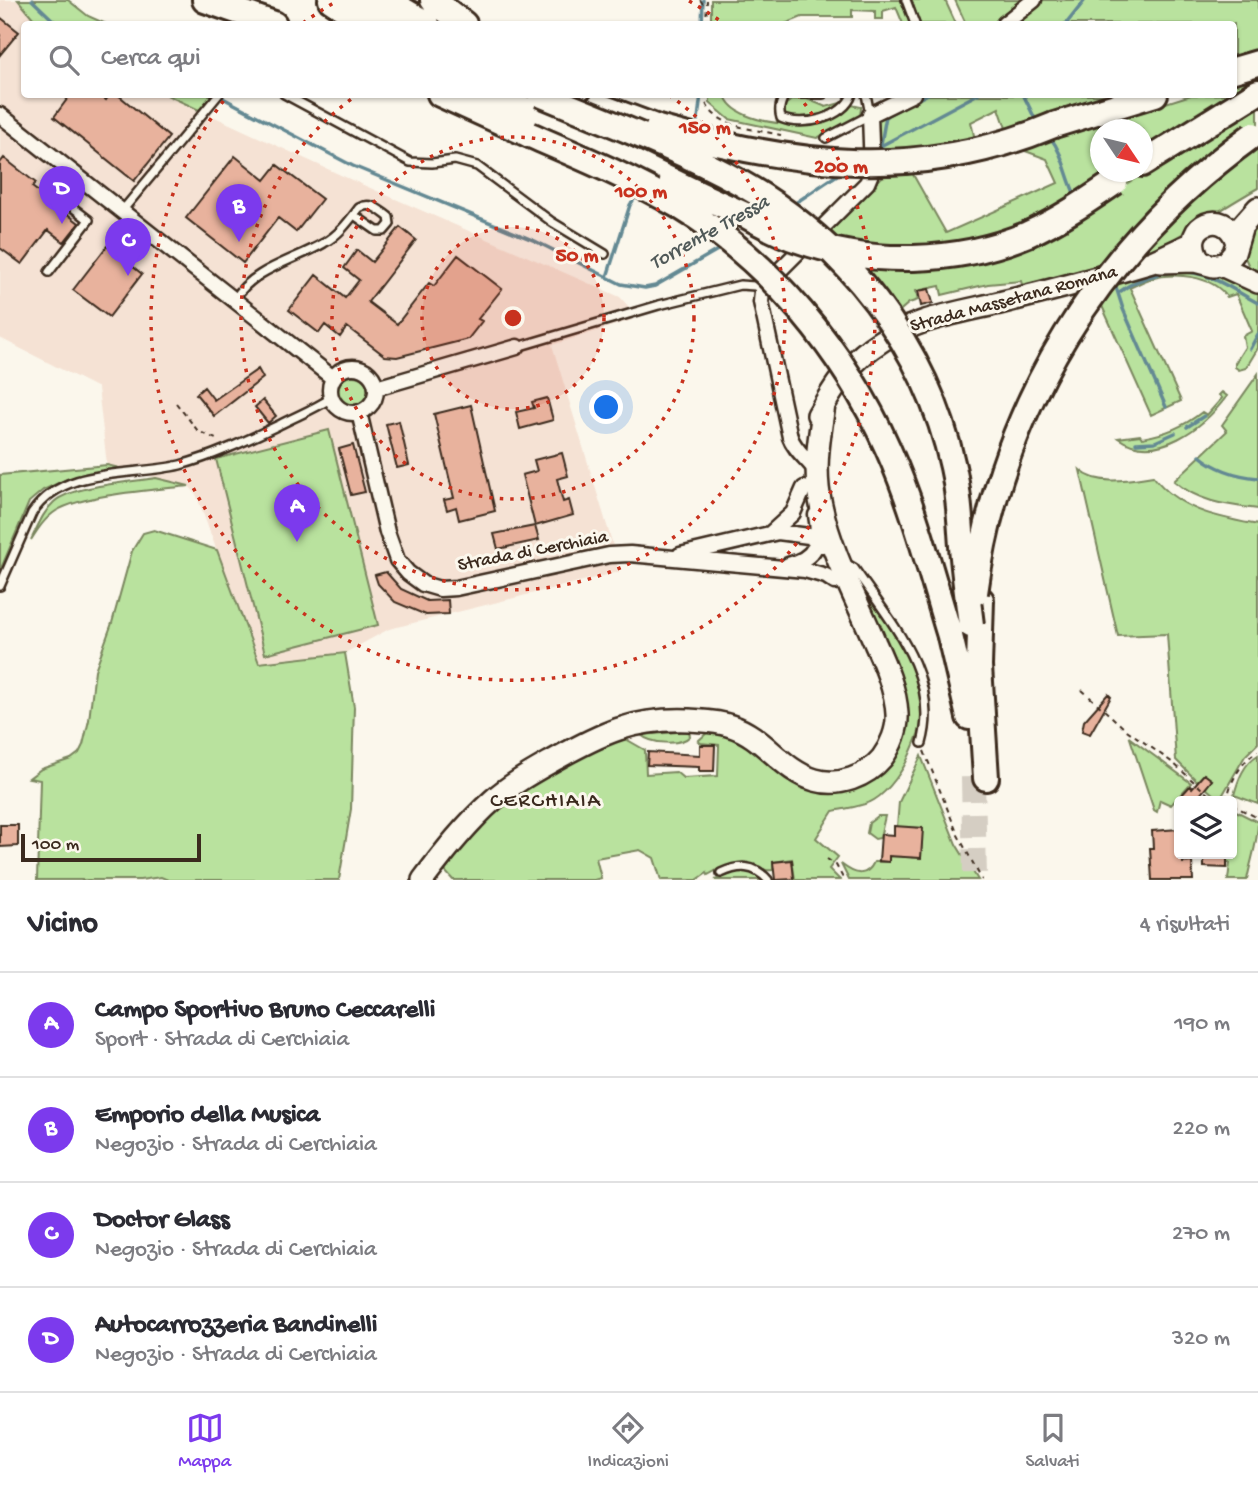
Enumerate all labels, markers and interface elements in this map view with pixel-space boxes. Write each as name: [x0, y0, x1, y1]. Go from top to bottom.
search box: [21, 21, 1237, 98]
icon: search: [45, 41, 83, 79]
text: Cerca qui: [101, 44, 201, 75]
text: 150 m: [678, 117, 731, 142]
north arrow: [1090, 119, 1153, 182]
text: 200 m: [814, 156, 868, 181]
pin: D: [39, 166, 85, 224]
text: 100 m: [614, 181, 667, 206]
pin: B: [216, 184, 262, 242]
water label: Torrente Tressa: [646, 190, 775, 277]
pin: C: [105, 218, 151, 276]
text: 50 m: [556, 245, 599, 270]
street label: Strada Massetana Romana: [908, 261, 1121, 339]
centre of rings: [501, 306, 525, 330]
your location: [589, 390, 623, 424]
pin: A: [274, 484, 320, 542]
street label: Strada di Cerchiaia: [456, 526, 612, 578]
district label: CERCHIAIA: [490, 790, 602, 815]
map controls: [1174, 796, 1237, 859]
button: layers: [1174, 796, 1237, 859]
scale bar: [21, 831, 201, 863]
text: 100 m: [32, 834, 79, 857]
text: Vicino: [28, 908, 98, 943]
text: 4 risultati: [1140, 912, 1230, 939]
text: Campo Sportivo Bruno Ceccarelli: [95, 996, 435, 1027]
text: A: [44, 1011, 58, 1038]
text: 190 m: [1174, 1011, 1230, 1038]
text: Sport · Strada di Cerchiaia: [95, 1027, 349, 1054]
text: Emporio della Musica: [95, 1101, 320, 1132]
text: B: [45, 1116, 57, 1143]
text: 220 m: [1173, 1116, 1230, 1143]
text: Negozio · Strada di Cerchiaia: [95, 1132, 377, 1159]
text: Doctor Glass: [95, 1206, 229, 1237]
text: C: [45, 1221, 57, 1248]
text: 270 m: [1172, 1221, 1230, 1248]
text: Negozio · Strada di Cerchiaia: [95, 1237, 377, 1264]
text: Autocarrozzeria Bandinelli: [95, 1311, 377, 1342]
text: D: [44, 1326, 59, 1353]
text: 320 m: [1172, 1326, 1230, 1353]
text: Negozio · Strada di Cerchiaia: [95, 1342, 377, 1369]
tab: Mappa: [178, 1409, 231, 1474]
tab: Indicazioni: [588, 1409, 669, 1474]
tab: Salvati: [1025, 1409, 1080, 1474]

